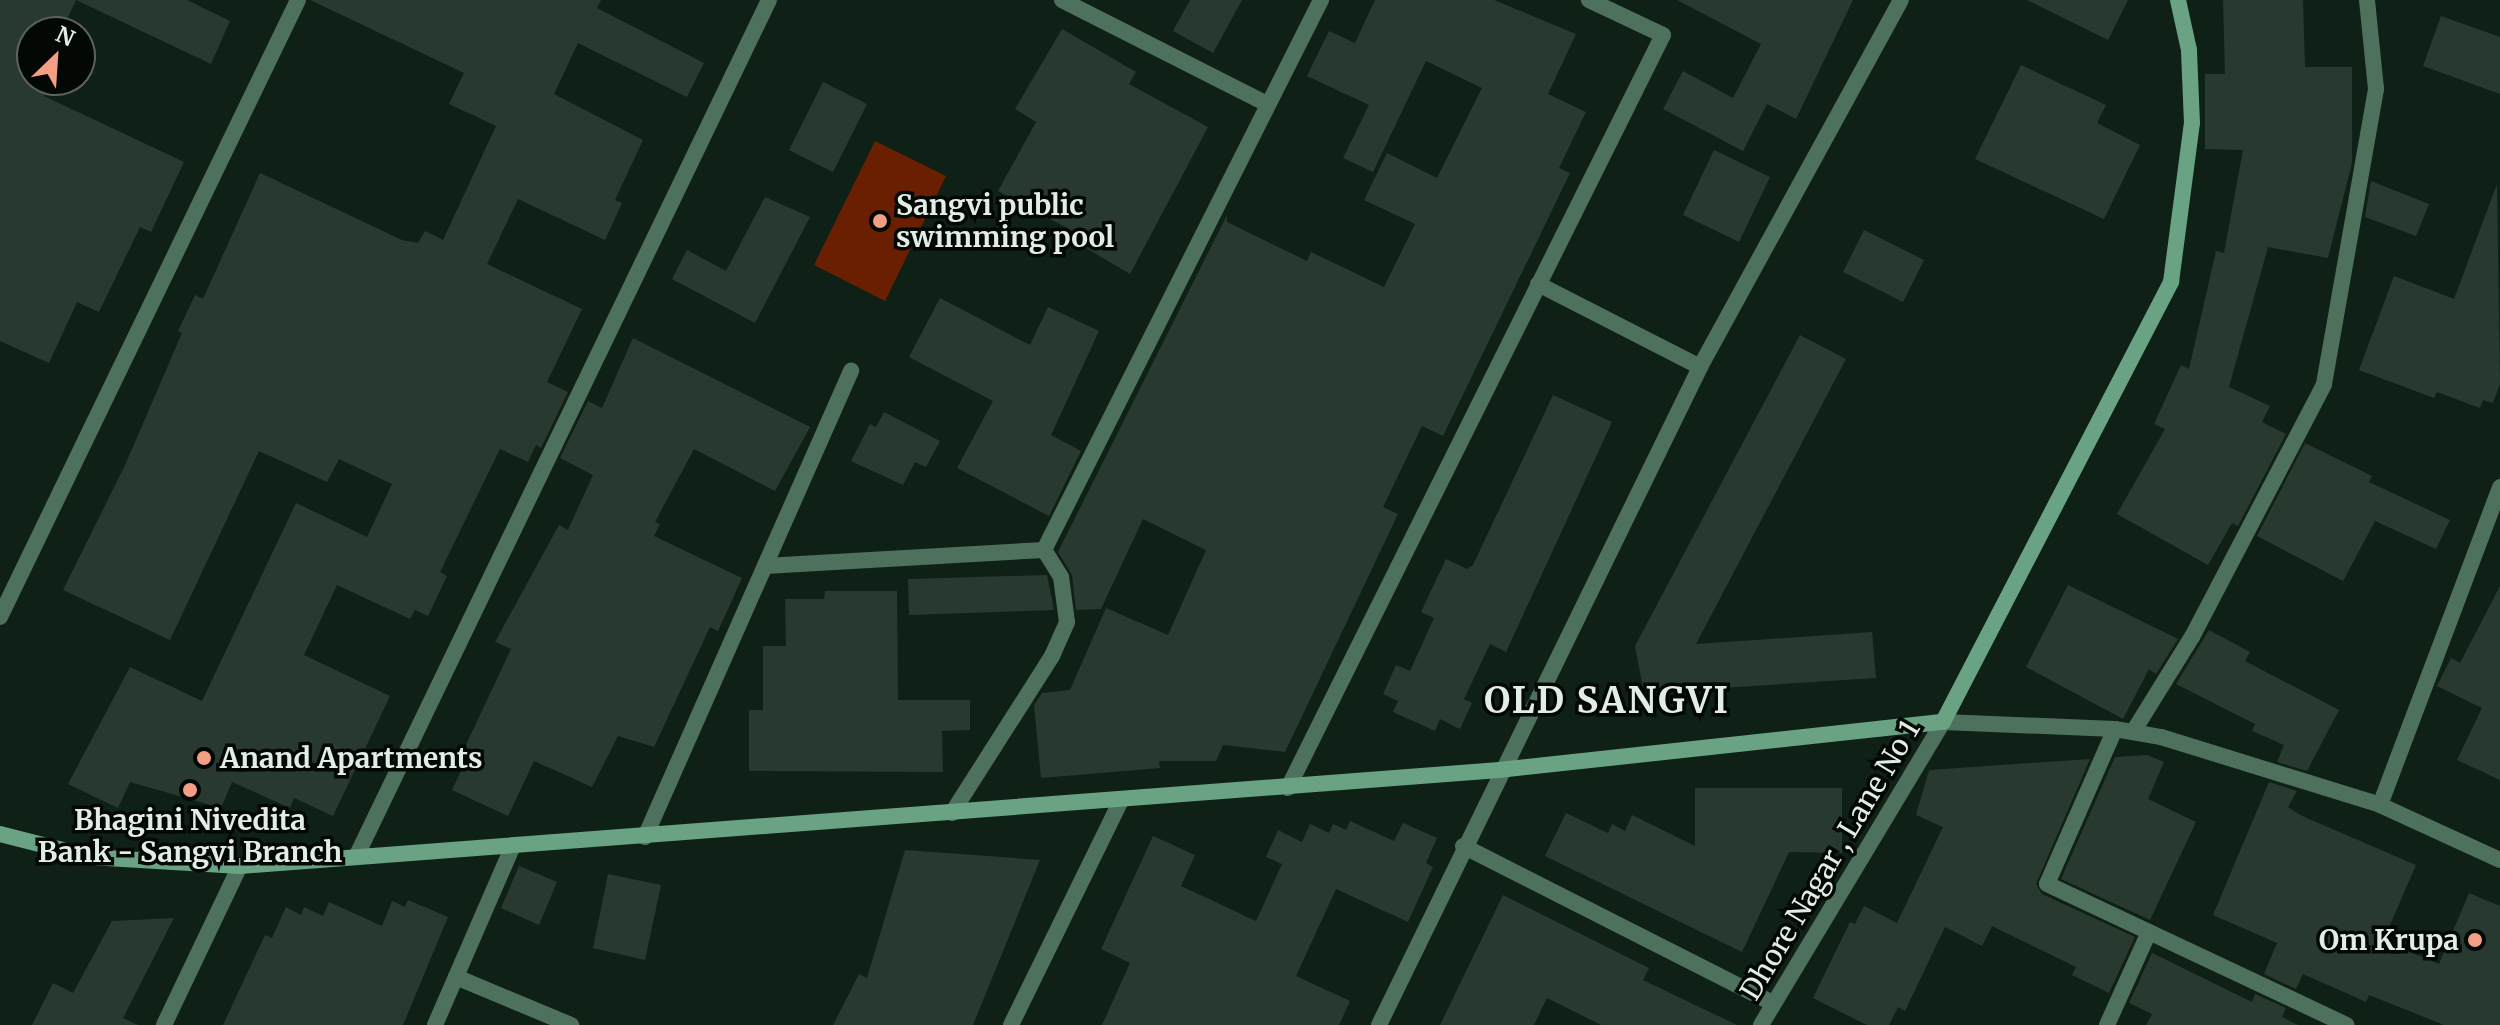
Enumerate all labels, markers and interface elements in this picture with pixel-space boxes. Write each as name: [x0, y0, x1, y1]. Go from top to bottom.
north arrow: [16, 16, 96, 96]
text: N: [51, 20, 79, 52]
place label: Sangvi public swimming pool: [896, 188, 1114, 254]
marker: Sangvi public swimming pool: [871, 212, 889, 230]
district label: OLD SANGVI: [1484, 679, 1730, 723]
street label: Dhore Nagar , Lane No 1: [1733, 714, 1927, 1006]
place label: Anand Apartments: [220, 741, 483, 775]
marker: Anand Apartments: [195, 749, 213, 767]
marker: Bhagini Nivedita Bank - Sangvi Branch: [181, 781, 199, 799]
place label: Bhagini Nivedita Bank - Sangvi Branch: [38, 803, 342, 869]
place label: Om Krupa: [2319, 923, 2459, 957]
marker: Om Krupa: [2466, 931, 2484, 949]

